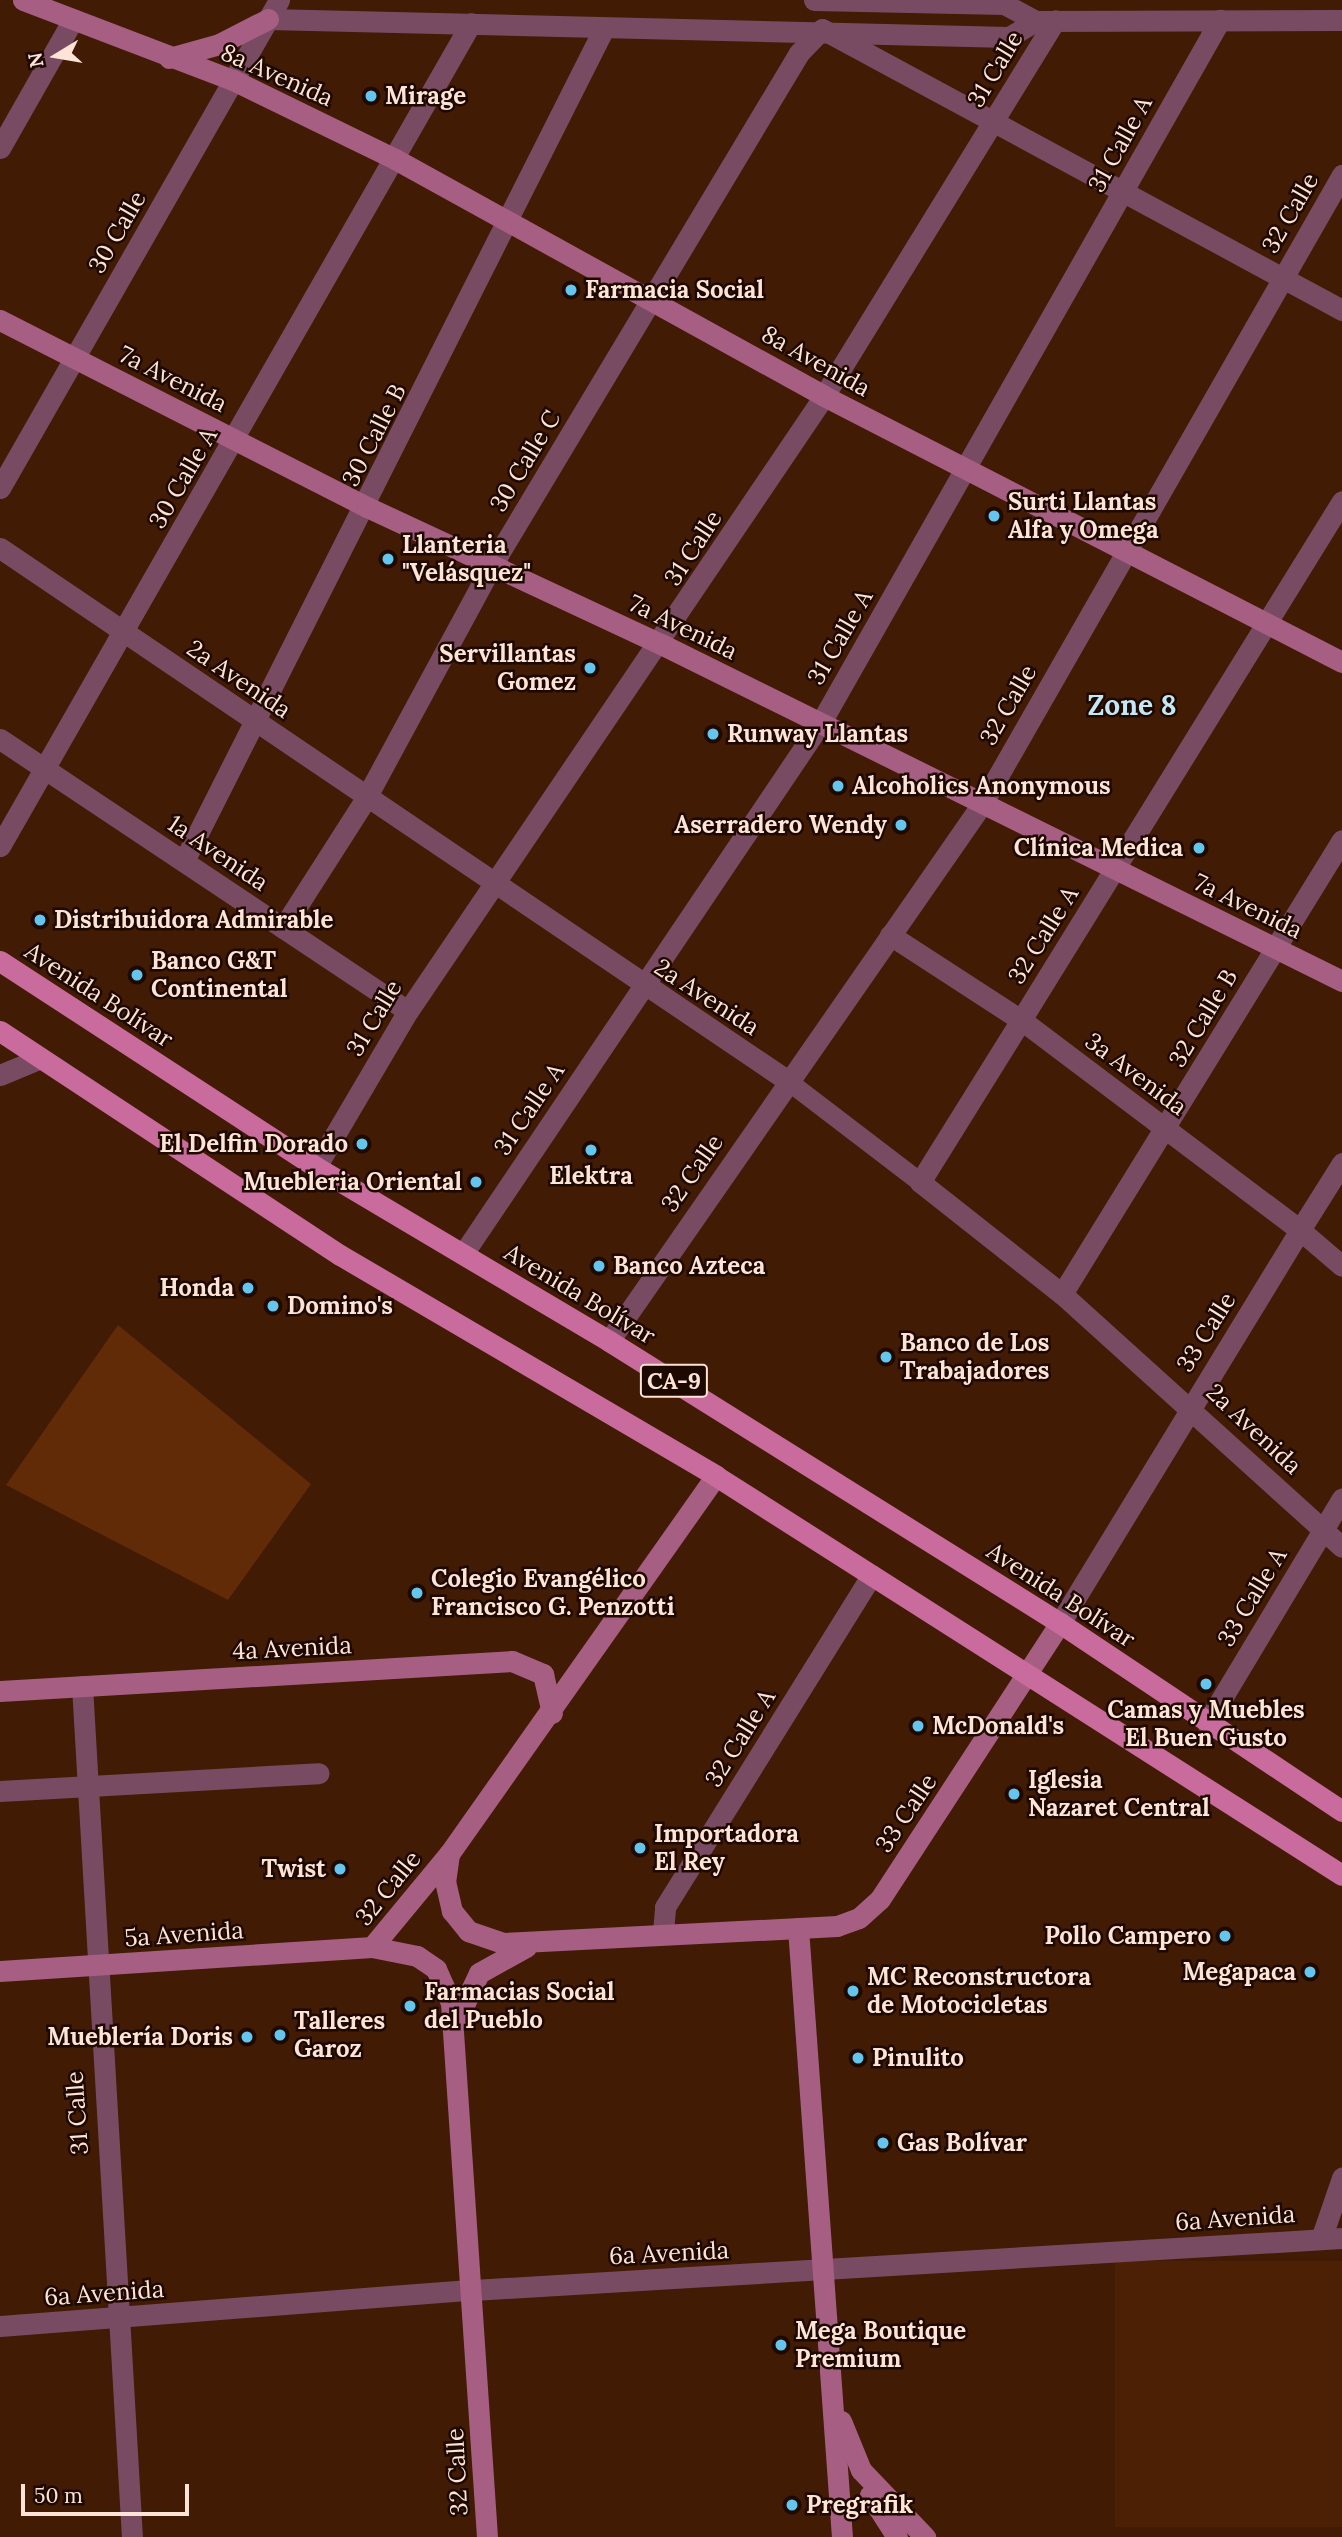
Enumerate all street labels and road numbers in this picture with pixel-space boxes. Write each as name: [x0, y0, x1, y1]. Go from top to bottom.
street label: 31 Calle: [961, 26, 1029, 112]
street label: 8a Avenida: [216, 37, 338, 113]
street label: 31 Calle A: [1082, 91, 1158, 197]
street label: 32 Calle: [1256, 168, 1324, 258]
street label: 30 Calle: [82, 186, 152, 278]
street label: 8a Avenida: [757, 319, 875, 403]
street label: 7a Avenida: [114, 340, 232, 418]
street label: 30 Calle B: [336, 379, 412, 491]
street label: 30 Calle C: [484, 405, 566, 517]
street label: 30 Calle A: [143, 423, 223, 533]
street label: 31 Calle: [658, 505, 728, 591]
street label: 31 Calle A: [801, 584, 879, 690]
street label: 7a Avenida: [624, 588, 742, 666]
street label: 2a Avenida: [182, 634, 296, 724]
street label: 32 Calle: [974, 660, 1042, 750]
street label: 1a Avenida: [162, 809, 274, 897]
street label: 7a Avenida: [1189, 867, 1307, 945]
street label: 32 Calle A: [1002, 881, 1084, 989]
street label: Avenida Bolívar: [20, 936, 178, 1054]
street label: 2a Avenida: [649, 952, 765, 1042]
street label: 32 Calle B: [1163, 964, 1243, 1072]
street label: 31 Calle: [340, 975, 408, 1061]
street label: 3a Avenida: [1080, 1026, 1192, 1122]
street label: 31 Calle A: [488, 1057, 570, 1161]
street label: 32 Calle: [655, 1129, 729, 1217]
street label: Avenida Bolívar: [499, 1238, 661, 1350]
street label: 33 Calle: [1170, 1287, 1242, 1377]
road number: CA-9: [639, 1362, 709, 1400]
street label: 2a Avenida: [1201, 1378, 1307, 1480]
street label: Avenida Bolívar: [982, 1536, 1140, 1654]
street label: 33 Calle A: [1211, 1543, 1293, 1651]
street label: 4a Avenida: [232, 1630, 352, 1666]
street label: 32 Calle A: [699, 1684, 781, 1792]
street label: 33 Calle: [869, 1768, 943, 1858]
street label: 32 Calle: [349, 1845, 427, 1931]
street label: 5a Avenida: [123, 1915, 245, 1953]
street label: 31 Calle: [60, 2070, 94, 2156]
street label: 6a Avenida: [1174, 2199, 1296, 2237]
street label: 6a Avenida: [608, 2235, 730, 2271]
street label: 6a Avenida: [43, 2274, 165, 2312]
street label: 32 Calle: [440, 2427, 474, 2517]

